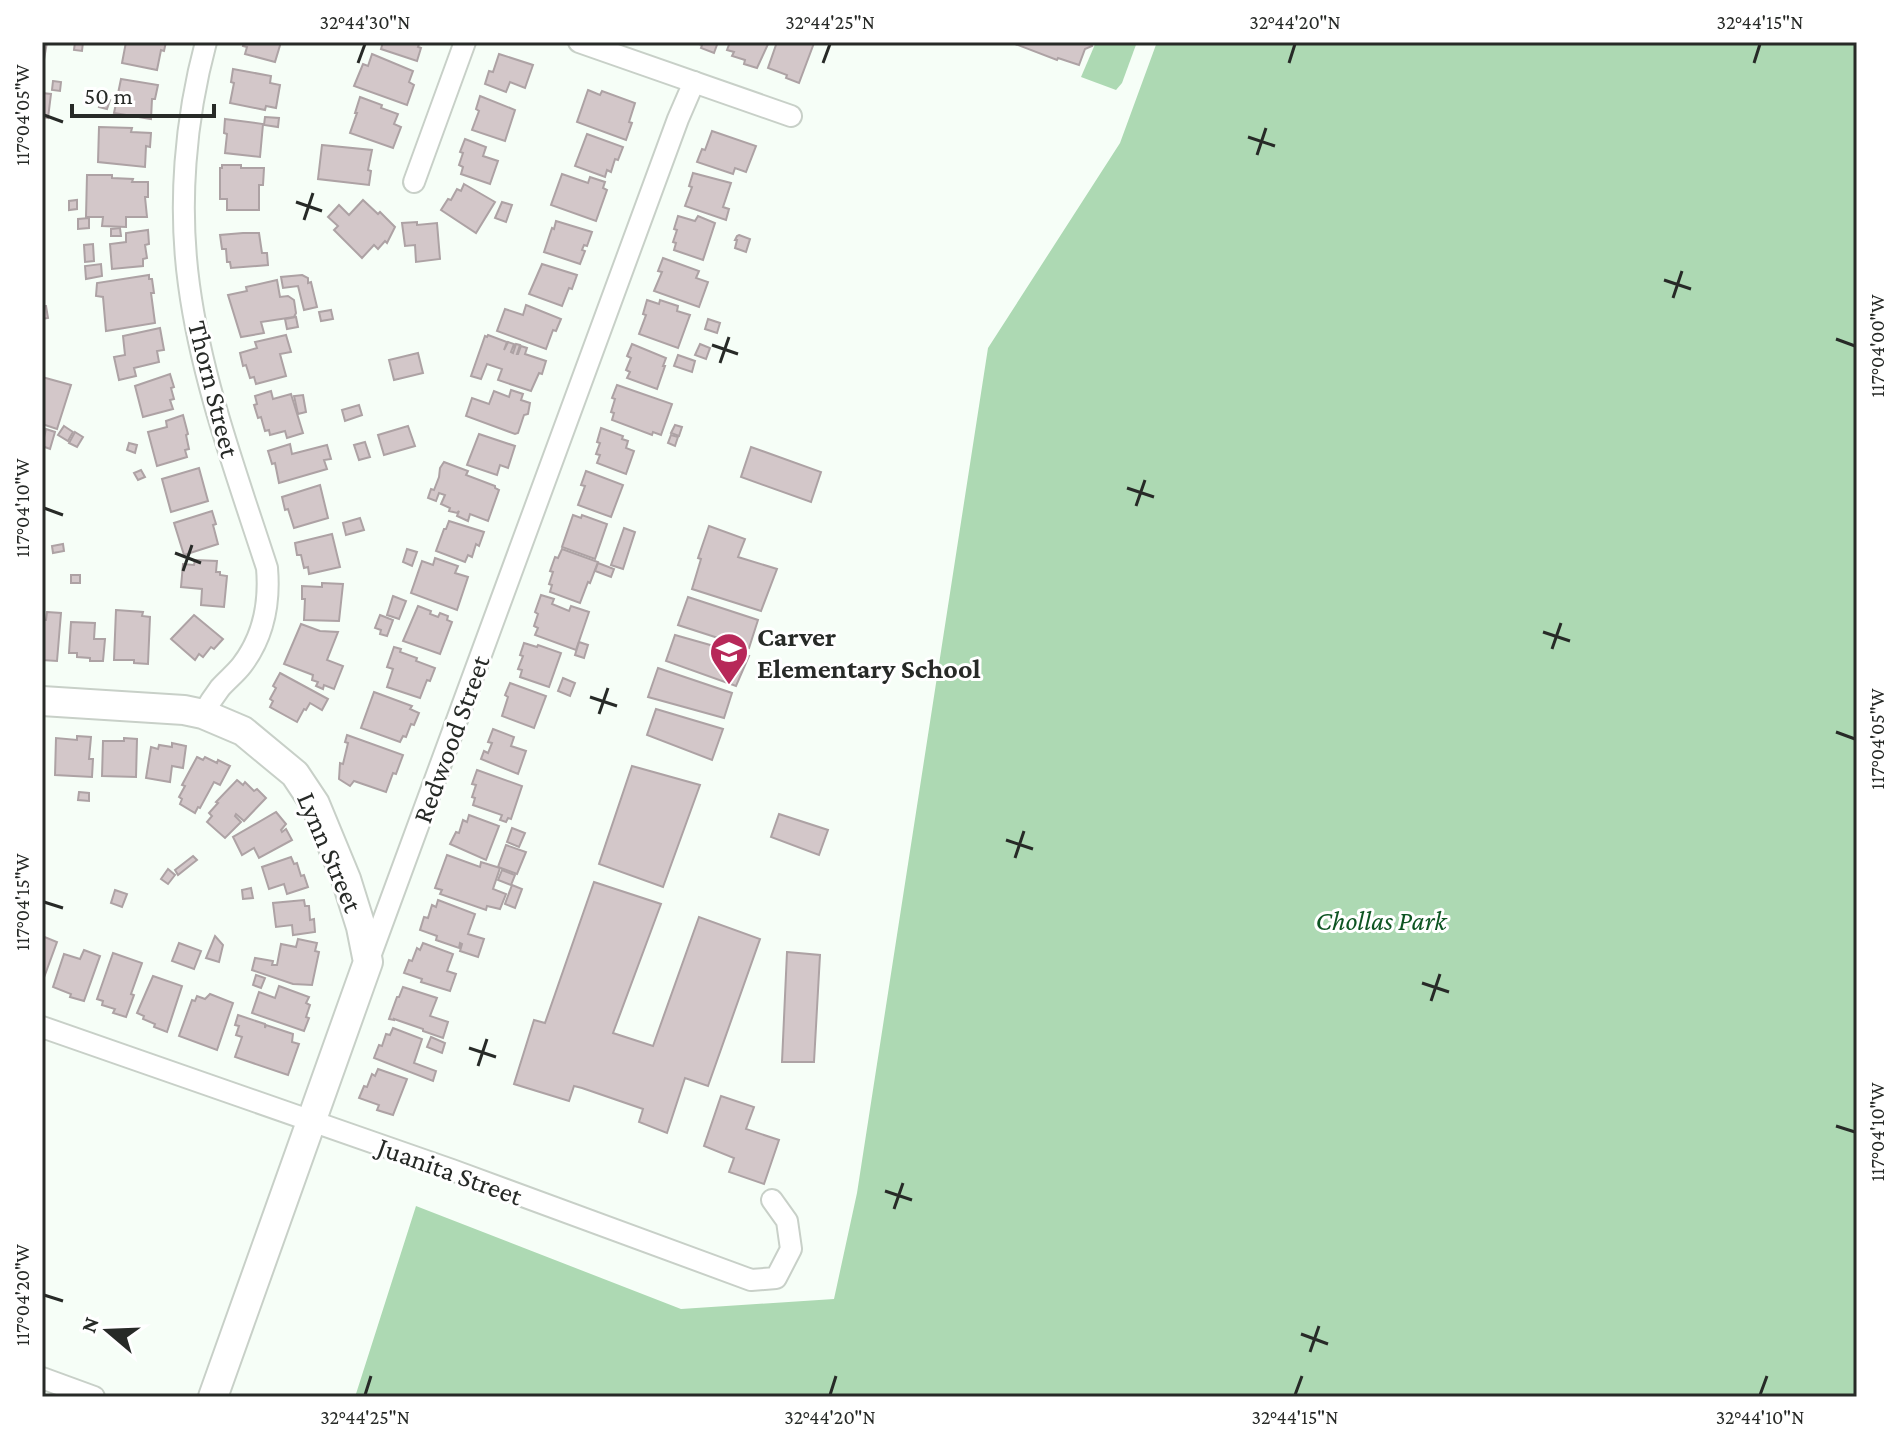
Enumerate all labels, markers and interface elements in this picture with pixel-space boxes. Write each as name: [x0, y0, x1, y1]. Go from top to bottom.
text: 32°44'30"N: [320, 11, 410, 33]
text: 32°44'25"N: [785, 11, 875, 33]
text: 32°44'20"N: [1249, 11, 1341, 33]
text: 32°44'15"N: [1717, 11, 1803, 33]
text: 117°04'05"W: [11, 64, 33, 166]
scale bar: [72, 68, 214, 118]
text: 50 m: [84, 82, 133, 109]
text: 117°04'00"W: [1866, 294, 1888, 398]
street label: Thorn Street: [182, 317, 246, 461]
text: 117°04'10"W: [11, 458, 33, 558]
place label: Carver Elementary School: [757, 621, 981, 684]
school or university icon: Carver Elementary School: [708, 631, 750, 686]
street label: Redwood Street: [406, 650, 496, 827]
text: 117°04'05"W: [1866, 688, 1888, 790]
street label: Lynn Street: [291, 787, 369, 917]
text: 117°04'15"W: [11, 853, 33, 951]
park label: Chollas Park: [1315, 905, 1448, 936]
text: 117°04'10"W: [1866, 1082, 1888, 1182]
street label: Juanita Street: [371, 1129, 527, 1212]
text: 117°04'20"W: [11, 1243, 33, 1346]
north arrow: [68, 1291, 148, 1371]
text: N: [75, 1313, 104, 1336]
text: 32°44'25"N: [320, 1406, 410, 1428]
text: 32°44'20"N: [784, 1406, 876, 1428]
text: 32°44'15"N: [1252, 1406, 1338, 1428]
text: 32°44'10"N: [1716, 1406, 1804, 1428]

